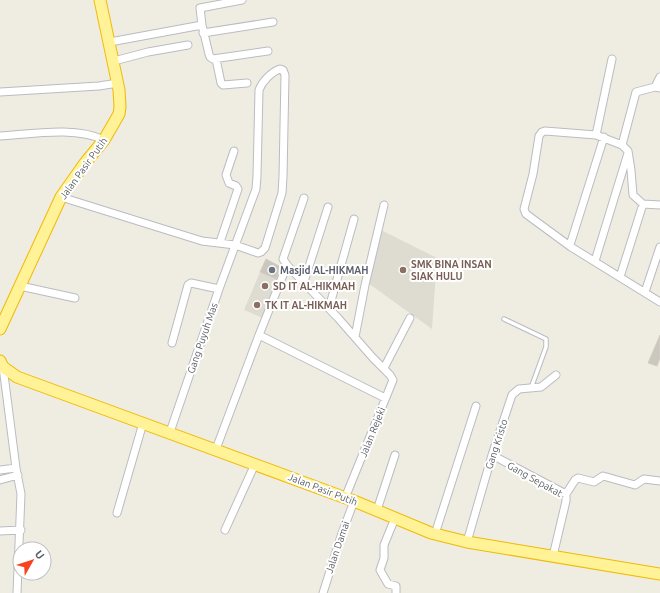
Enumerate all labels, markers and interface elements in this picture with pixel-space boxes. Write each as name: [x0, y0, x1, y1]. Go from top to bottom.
street label: Jalan Pasir Putih: [57, 135, 109, 201]
place label: SMK BINA INSAN SIAK HULU: [411, 259, 492, 282]
marker: Masjid AL-HIKMAH: [267, 265, 277, 275]
place label: Masjid AL-HIKMAH: [280, 265, 369, 276]
marker: SMK BINA INSAN SIAK HULU: [398, 265, 408, 275]
marker: SD IT AL-HIKMAH: [260, 281, 270, 291]
place label: SD IT AL-HIKMAH: [273, 281, 355, 292]
marker: TK IT AL-HIKMAH: [252, 300, 262, 310]
place label: TK IT AL-HIKMAH: [265, 300, 347, 311]
street label: Gang Puyuh Mas: [185, 301, 220, 375]
street label: Jalan Rejeki: [357, 406, 387, 459]
street label: Gang Kristo: [483, 418, 510, 471]
street label: Gang Sepakat: [505, 460, 564, 499]
street label: Jalan Pasir Putih: [287, 471, 359, 508]
street label: Jalan Damai: [323, 520, 352, 575]
north arrow: [12, 541, 52, 581]
text: U: [33, 548, 47, 561]

